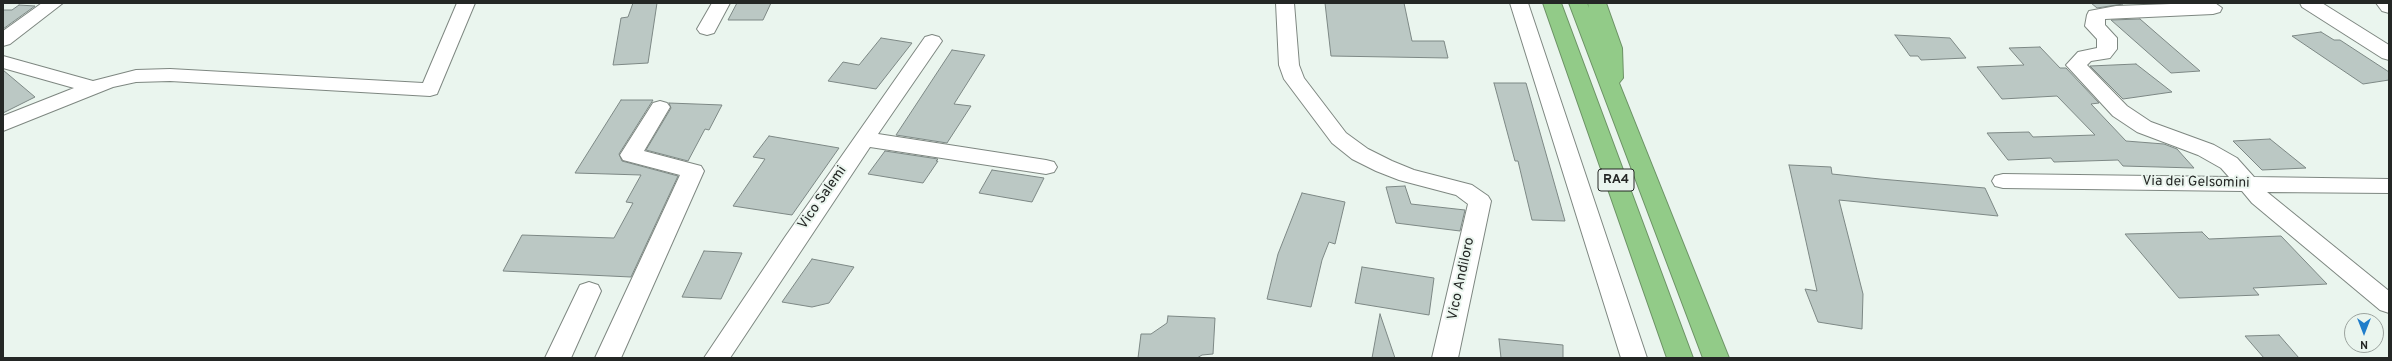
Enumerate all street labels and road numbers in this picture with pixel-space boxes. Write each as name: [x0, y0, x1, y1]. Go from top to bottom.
street label: Vico Salemi: [795, 163, 851, 233]
road number: RA4: [1598, 169, 1634, 191]
street label: Via dei Gelsomini: [2142, 174, 2250, 192]
street label: Vico Andiloro: [1445, 236, 1479, 322]

